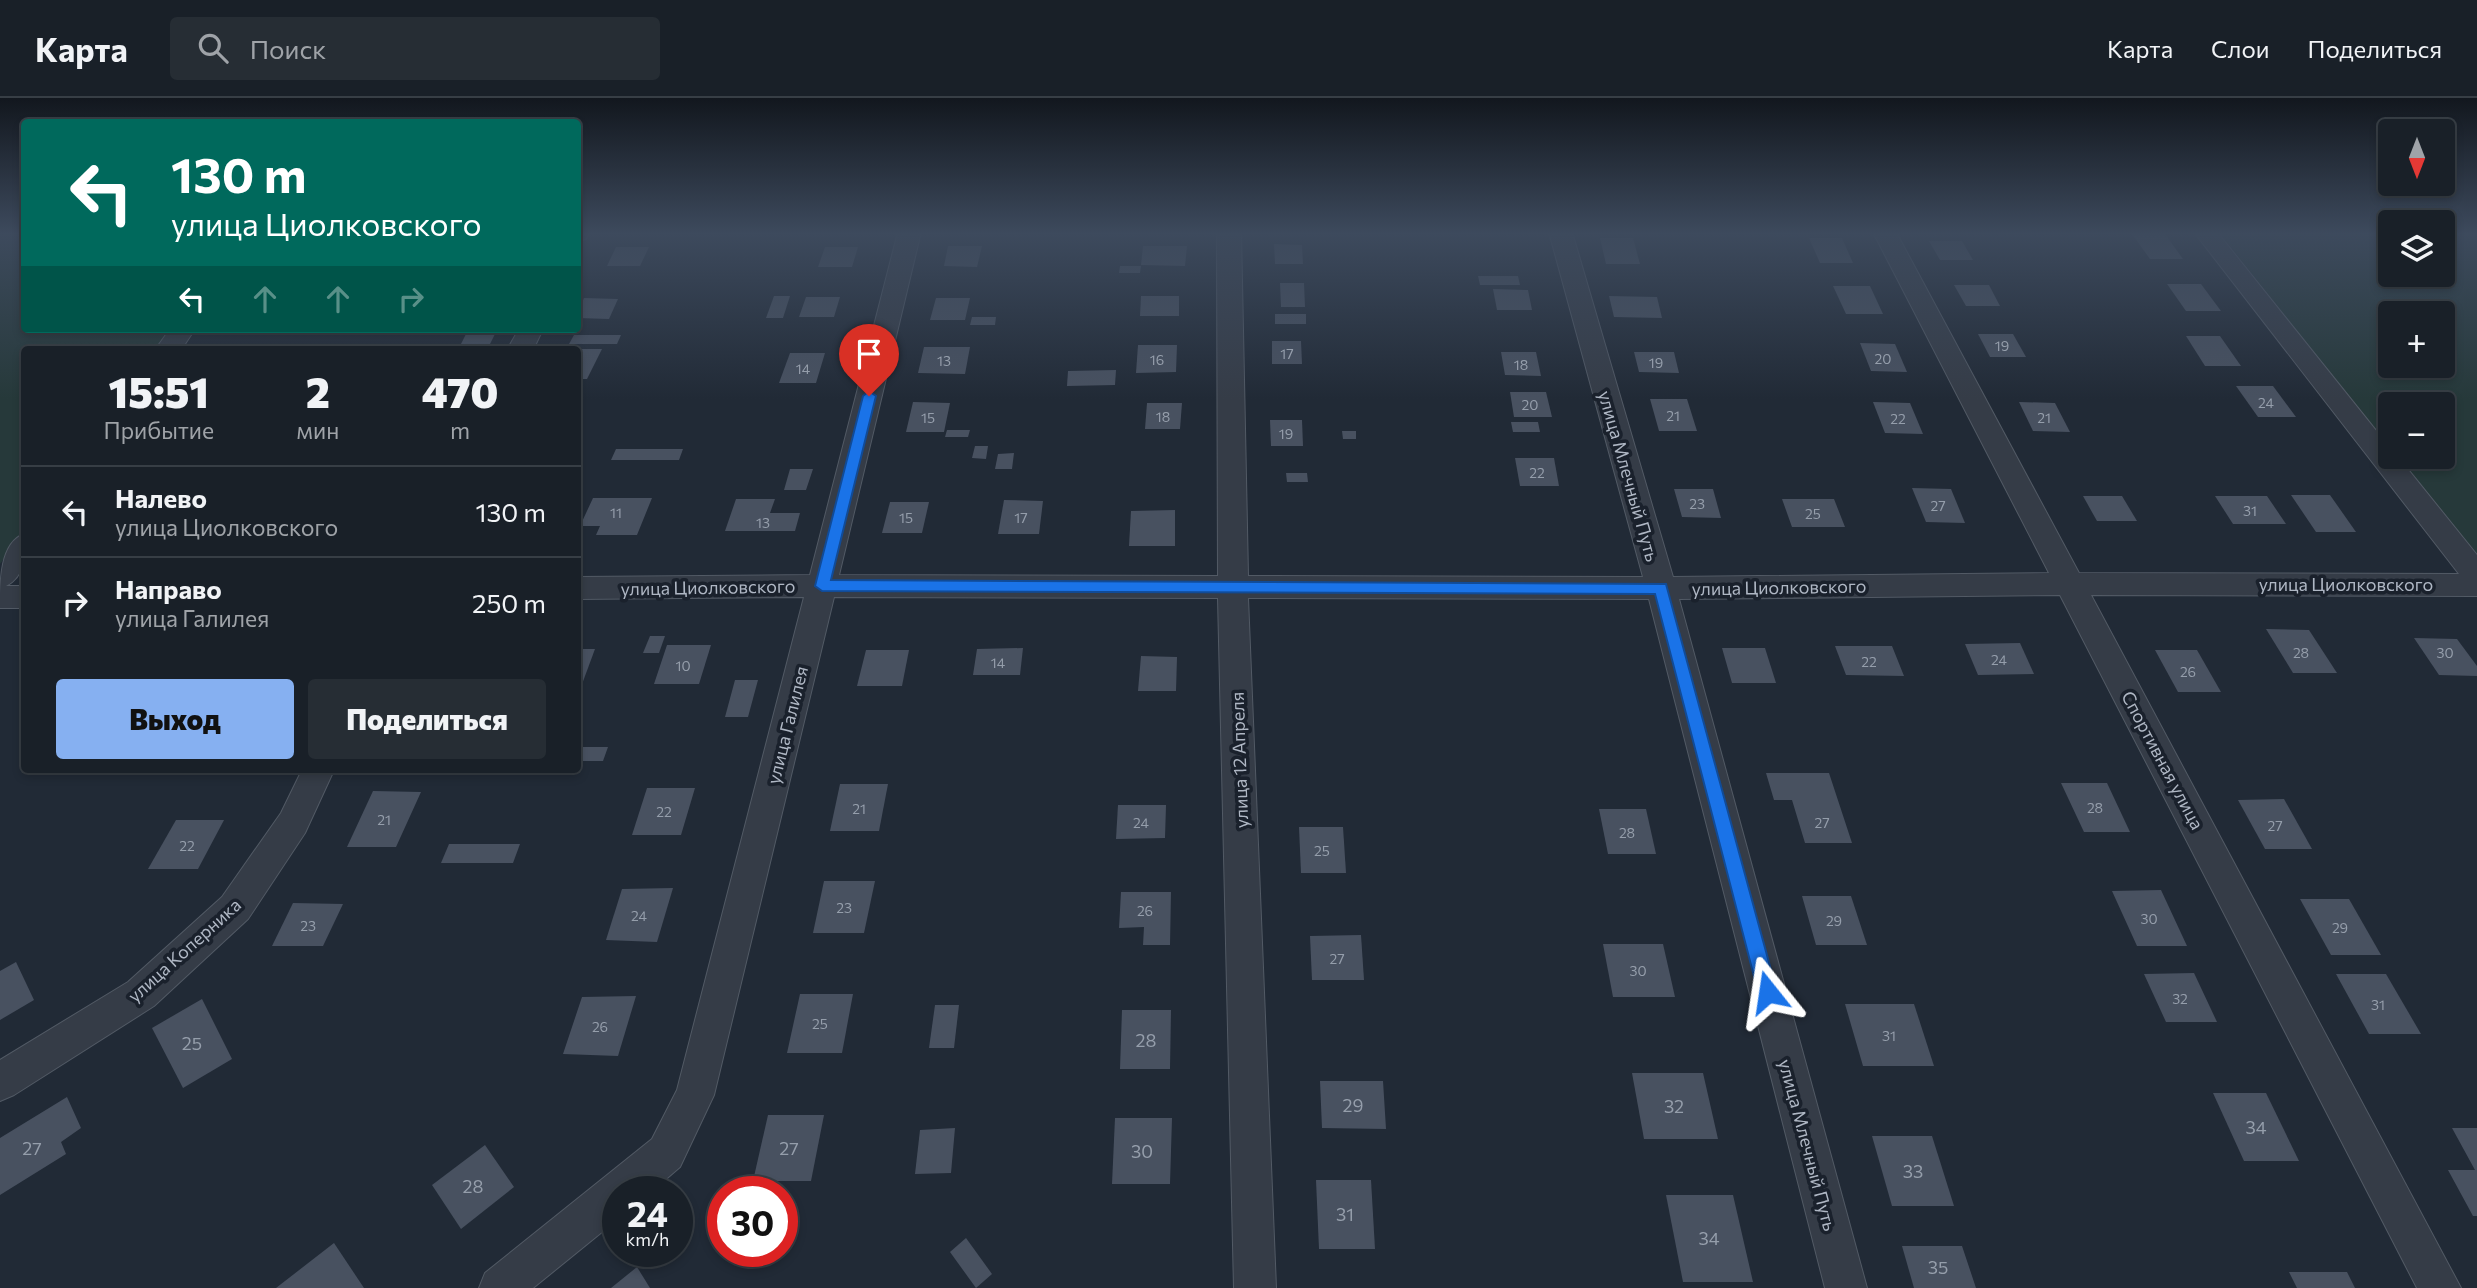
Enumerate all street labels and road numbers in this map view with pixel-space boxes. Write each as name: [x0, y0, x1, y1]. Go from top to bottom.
street label: улица Млечный Путь: [1594, 388, 1664, 564]
street label: улица Циолковского: [2259, 573, 2433, 595]
street label: улица Циолковского: [620, 574, 796, 600]
street label: улица Циолковского: [1691, 574, 1867, 600]
street label: улица Галилея: [762, 664, 812, 786]
street label: Спортивная улица: [2117, 687, 2209, 833]
street label: улица 12 Апреля: [1226, 691, 1252, 829]
street label: улица Коперника: [123, 893, 245, 1007]
street label: улица Млечный Путь: [1774, 1057, 1842, 1233]

